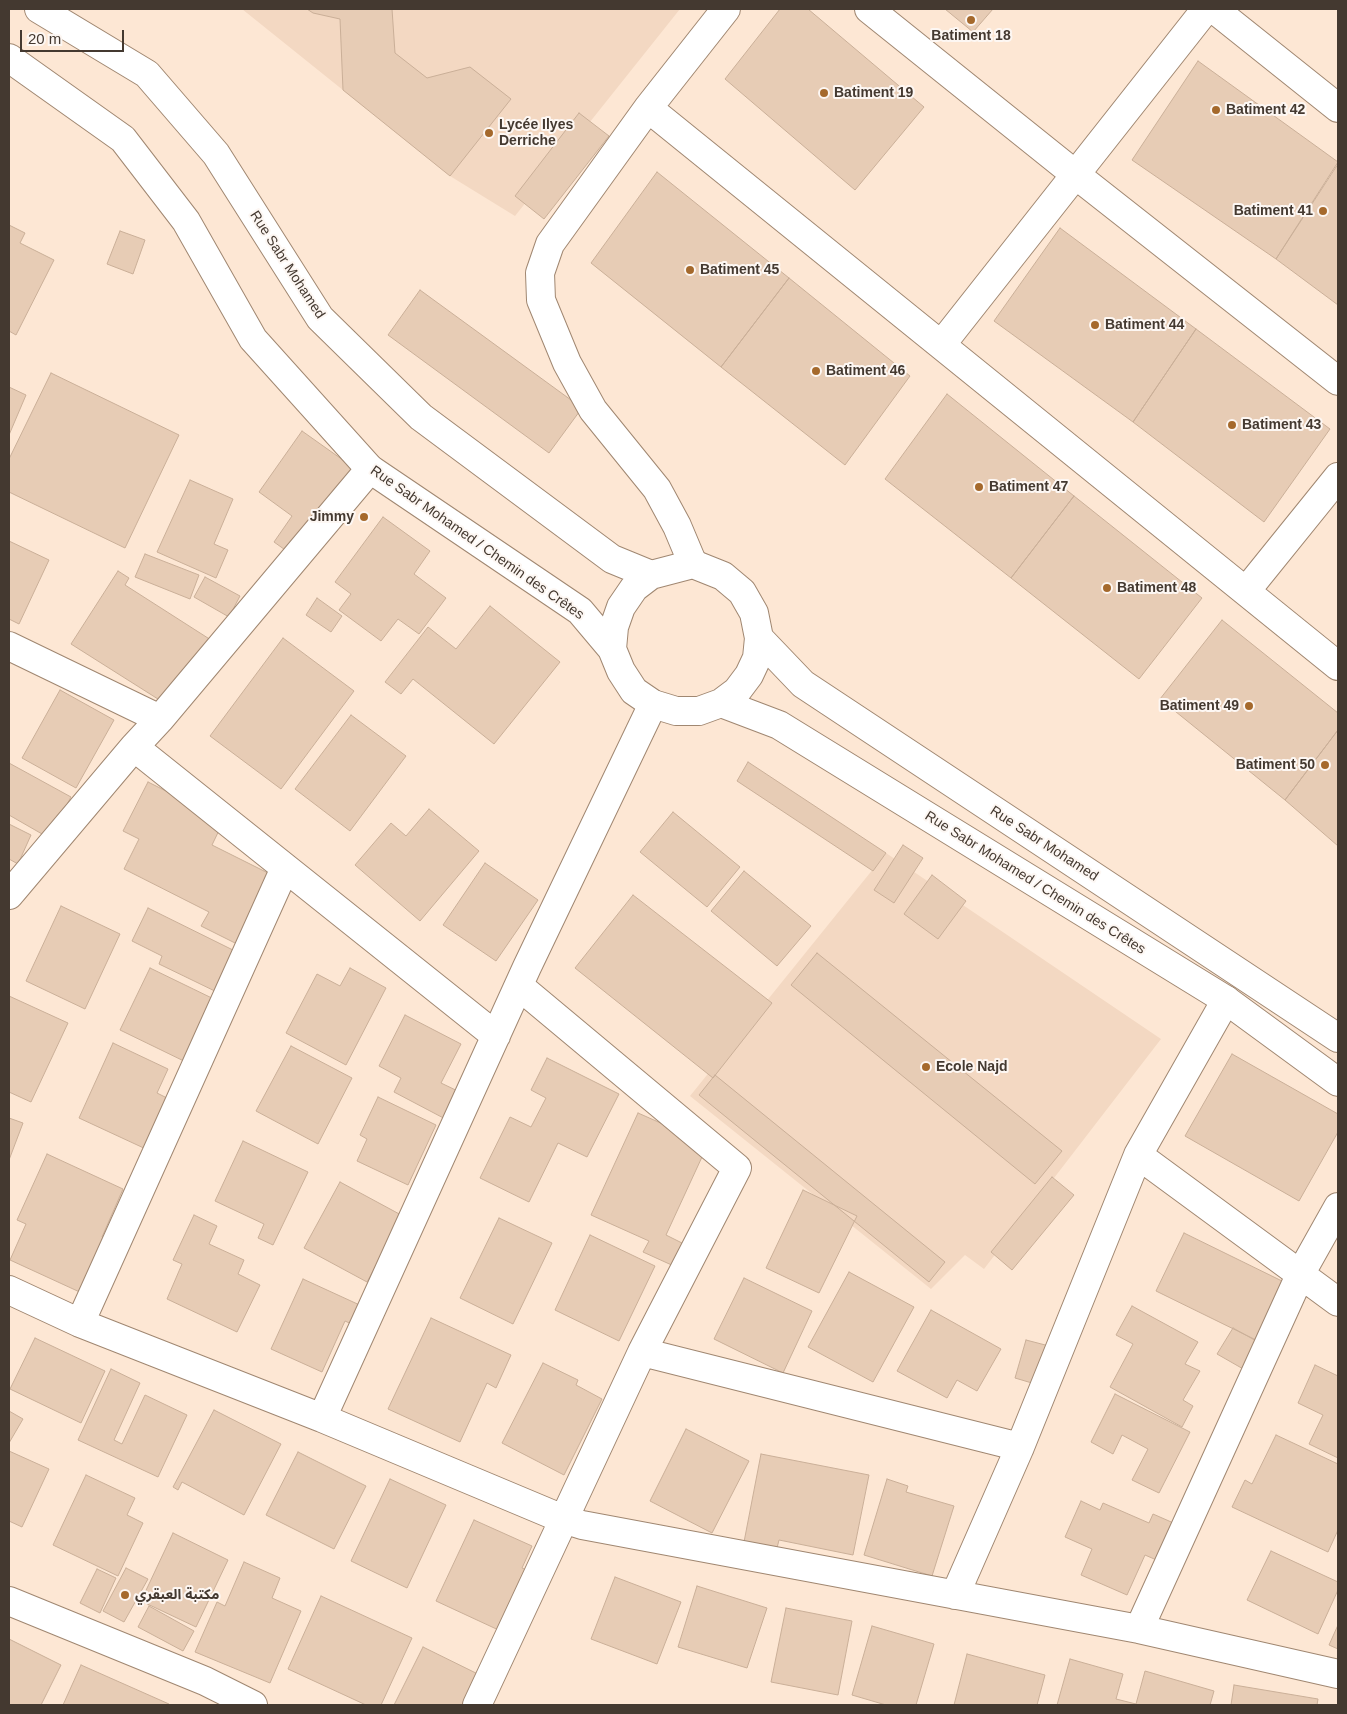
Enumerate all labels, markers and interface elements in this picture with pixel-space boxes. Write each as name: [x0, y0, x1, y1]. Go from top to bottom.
marker: Batiment 18: [965, 14, 977, 26]
scale bar: [22, 20, 126, 52]
place label: Batiment 18: [931, 28, 1011, 44]
text: 20 m: [28, 30, 61, 47]
place label: Batiment 19: [834, 85, 913, 101]
marker: Batiment 19: [818, 87, 830, 99]
place label: Batiment 42: [1226, 102, 1305, 118]
marker: Batiment 42: [1210, 104, 1222, 116]
place label: Lycée Ilyes Derriche: [499, 117, 573, 150]
marker: Lycée Ilyes Derriche: [483, 127, 495, 139]
place label: Batiment 41: [1234, 203, 1313, 219]
marker: Batiment 41: [1317, 205, 1329, 217]
street label: Rue Sabr Mohamed: [246, 208, 328, 322]
place label: Batiment 45: [700, 262, 779, 278]
marker: Batiment 45: [684, 264, 696, 276]
place label: Batiment 44: [1105, 317, 1184, 333]
marker: Batiment 44: [1089, 319, 1101, 331]
place label: Batiment 46: [826, 363, 905, 379]
marker: Batiment 46: [810, 365, 822, 377]
place label: Batiment 43: [1242, 417, 1321, 433]
marker: Batiment 43: [1226, 419, 1238, 431]
street label: Rue Sabr Mohamed / Chemin des Crêtes: [367, 462, 587, 624]
place label: Batiment 47: [989, 479, 1068, 495]
marker: Batiment 47: [973, 481, 985, 493]
place label: Jimmy: [310, 509, 354, 525]
marker: Jimmy: [358, 511, 370, 523]
place label: Batiment 48: [1117, 580, 1196, 596]
marker: Batiment 48: [1101, 582, 1113, 594]
place label: Batiment 49: [1160, 698, 1239, 714]
marker: Batiment 49: [1243, 700, 1255, 712]
place label: Batiment 50: [1236, 757, 1315, 773]
marker: Batiment 50: [1319, 759, 1331, 771]
street label: Rue Sabr Mohamed: [987, 803, 1101, 885]
street label: Rue Sabr Mohamed / Chemin des Crêtes: [922, 808, 1148, 958]
place label: Ecole Najd: [936, 1059, 1008, 1075]
marker: Ecole Najd: [920, 1061, 932, 1073]
place label: مكتبة العبقري: [135, 1587, 219, 1603]
marker: مكتبة العبقري: [119, 1589, 131, 1601]

